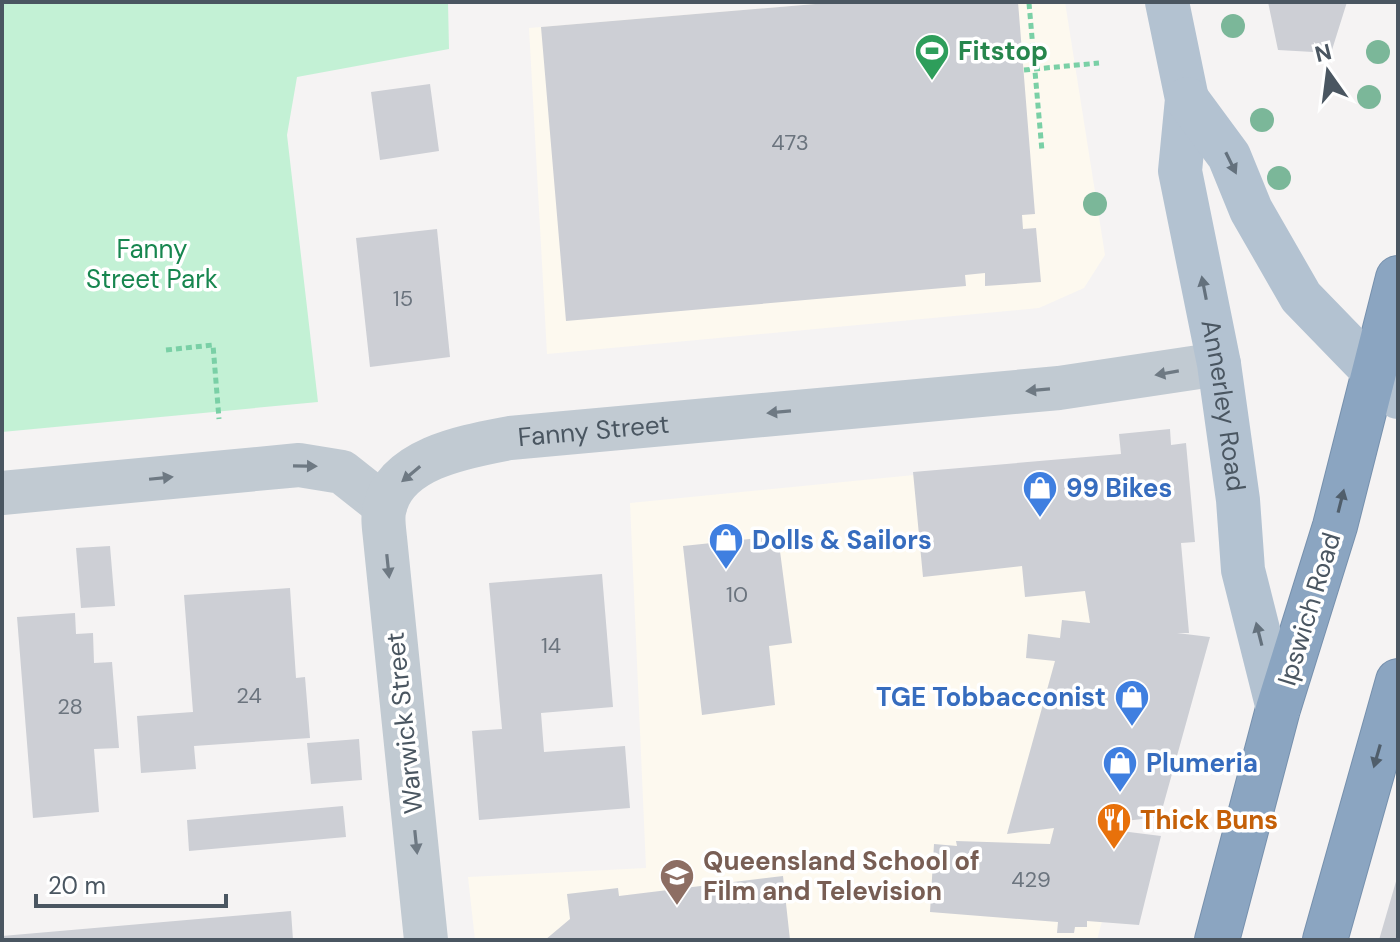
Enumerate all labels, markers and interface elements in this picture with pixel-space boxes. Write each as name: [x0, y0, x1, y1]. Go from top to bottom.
sports icon: Fitstop: [913, 32, 951, 82]
north arrow: [1288, 32, 1368, 112]
place label: Fitstop: [958, 34, 1048, 68]
text: N: [1312, 37, 1335, 69]
house number: 473: [771, 128, 809, 157]
one-way arrow: [1224, 151, 1238, 174]
park label: Fanny Street Park: [86, 232, 218, 296]
one-way arrow: [1198, 275, 1210, 300]
house number: 15: [393, 284, 413, 313]
street label: Annerley Road: [1193, 316, 1254, 494]
one-way arrow: [1155, 368, 1180, 380]
one-way arrow: [1025, 384, 1050, 397]
one-way arrow: [766, 406, 791, 419]
street label: Fanny Street: [516, 407, 671, 454]
one-way arrow: [293, 459, 318, 472]
one-way arrow: [402, 465, 422, 482]
shop icon: 99 Bikes: [1021, 469, 1059, 519]
place label: 99 Bikes: [1066, 471, 1172, 505]
one-way arrow: [149, 472, 174, 485]
one-way arrow: [1335, 488, 1348, 513]
shop icon: Dolls & Sailors: [707, 521, 745, 571]
place label: Dolls & Sailors: [752, 523, 932, 557]
street label: Ipswich Road: [1270, 528, 1348, 690]
one-way arrow: [381, 554, 394, 579]
house number: 10: [726, 580, 748, 609]
one-way arrow: [1252, 621, 1265, 646]
street label: Warwick Street: [378, 631, 430, 815]
house number: 14: [541, 631, 561, 660]
shop icon: TGE Tobbacconist: [1113, 678, 1151, 728]
place label: TGE Tobbacconist: [876, 680, 1106, 714]
house number: 24: [236, 681, 262, 710]
house number: 28: [57, 692, 83, 721]
shop icon: Plumeria: [1101, 744, 1139, 794]
one-way arrow: [1370, 745, 1383, 769]
place label: Plumeria: [1146, 746, 1258, 780]
restaurant icon: Thick Buns: [1095, 801, 1133, 851]
place label: Thick Buns: [1140, 803, 1278, 837]
one-way arrow: [409, 830, 422, 855]
place label: Queensland School of Film and Television: [703, 844, 980, 908]
school or university icon: Queensland School of Film and Television: [658, 857, 696, 907]
scale bar: [36, 858, 226, 908]
house number: 429: [1011, 865, 1051, 894]
text: 20 m: [48, 870, 106, 901]

